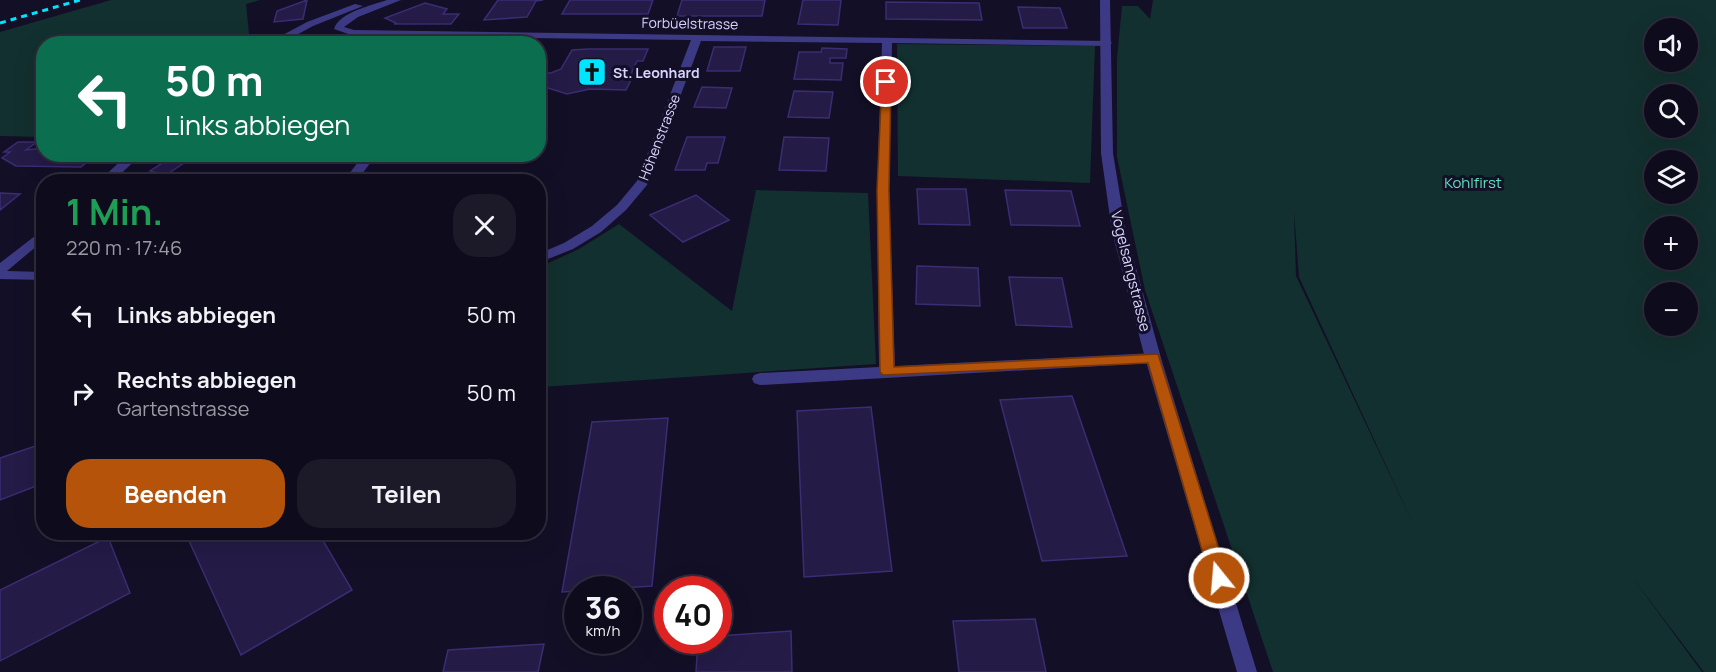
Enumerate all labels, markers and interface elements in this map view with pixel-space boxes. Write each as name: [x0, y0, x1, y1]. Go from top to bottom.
street label: Forbüelstrasse: [642, 13, 738, 33]
map controls: [1644, 18, 1698, 336]
button: sound: [1644, 18, 1698, 72]
text: 50 m: [165, 51, 263, 109]
church icon: St. Leonhard: [576, 56, 608, 88]
pin: [860, 56, 911, 107]
icon: left: [66, 60, 144, 138]
place label: St. Leonhard: [613, 63, 700, 82]
icon: arrive: [869, 65, 902, 98]
button: search: [1644, 84, 1698, 138]
street label: Höhenstrasse: [634, 91, 684, 183]
text: Links abbiegen: [165, 106, 350, 143]
button: layers: [1644, 150, 1698, 204]
park label: Kohlfirst: [1444, 172, 1502, 193]
text: 1 Min.: [66, 187, 163, 236]
button: close: [453, 194, 516, 257]
street label: Vogelsangstrasse: [1106, 208, 1156, 334]
button: +: [1644, 216, 1698, 270]
text: 220 m · 17:46: [66, 234, 183, 261]
button: −: [1644, 282, 1698, 336]
icon: left: [66, 299, 99, 332]
text: Links abbiegen: [117, 300, 276, 330]
text: 50 m: [467, 300, 516, 330]
text: Rechts abbiegen: [117, 365, 296, 395]
icon: right: [66, 377, 99, 410]
text: 50 m: [467, 378, 516, 408]
text: Gartenstrasse: [117, 395, 249, 422]
button: Beenden: [66, 459, 285, 528]
button: Teilen: [297, 459, 516, 528]
position arrow: [1187, 546, 1251, 610]
speed limit sign: 40: [654, 576, 732, 654]
text: 36: [585, 587, 621, 628]
text: km/h: [586, 620, 620, 641]

